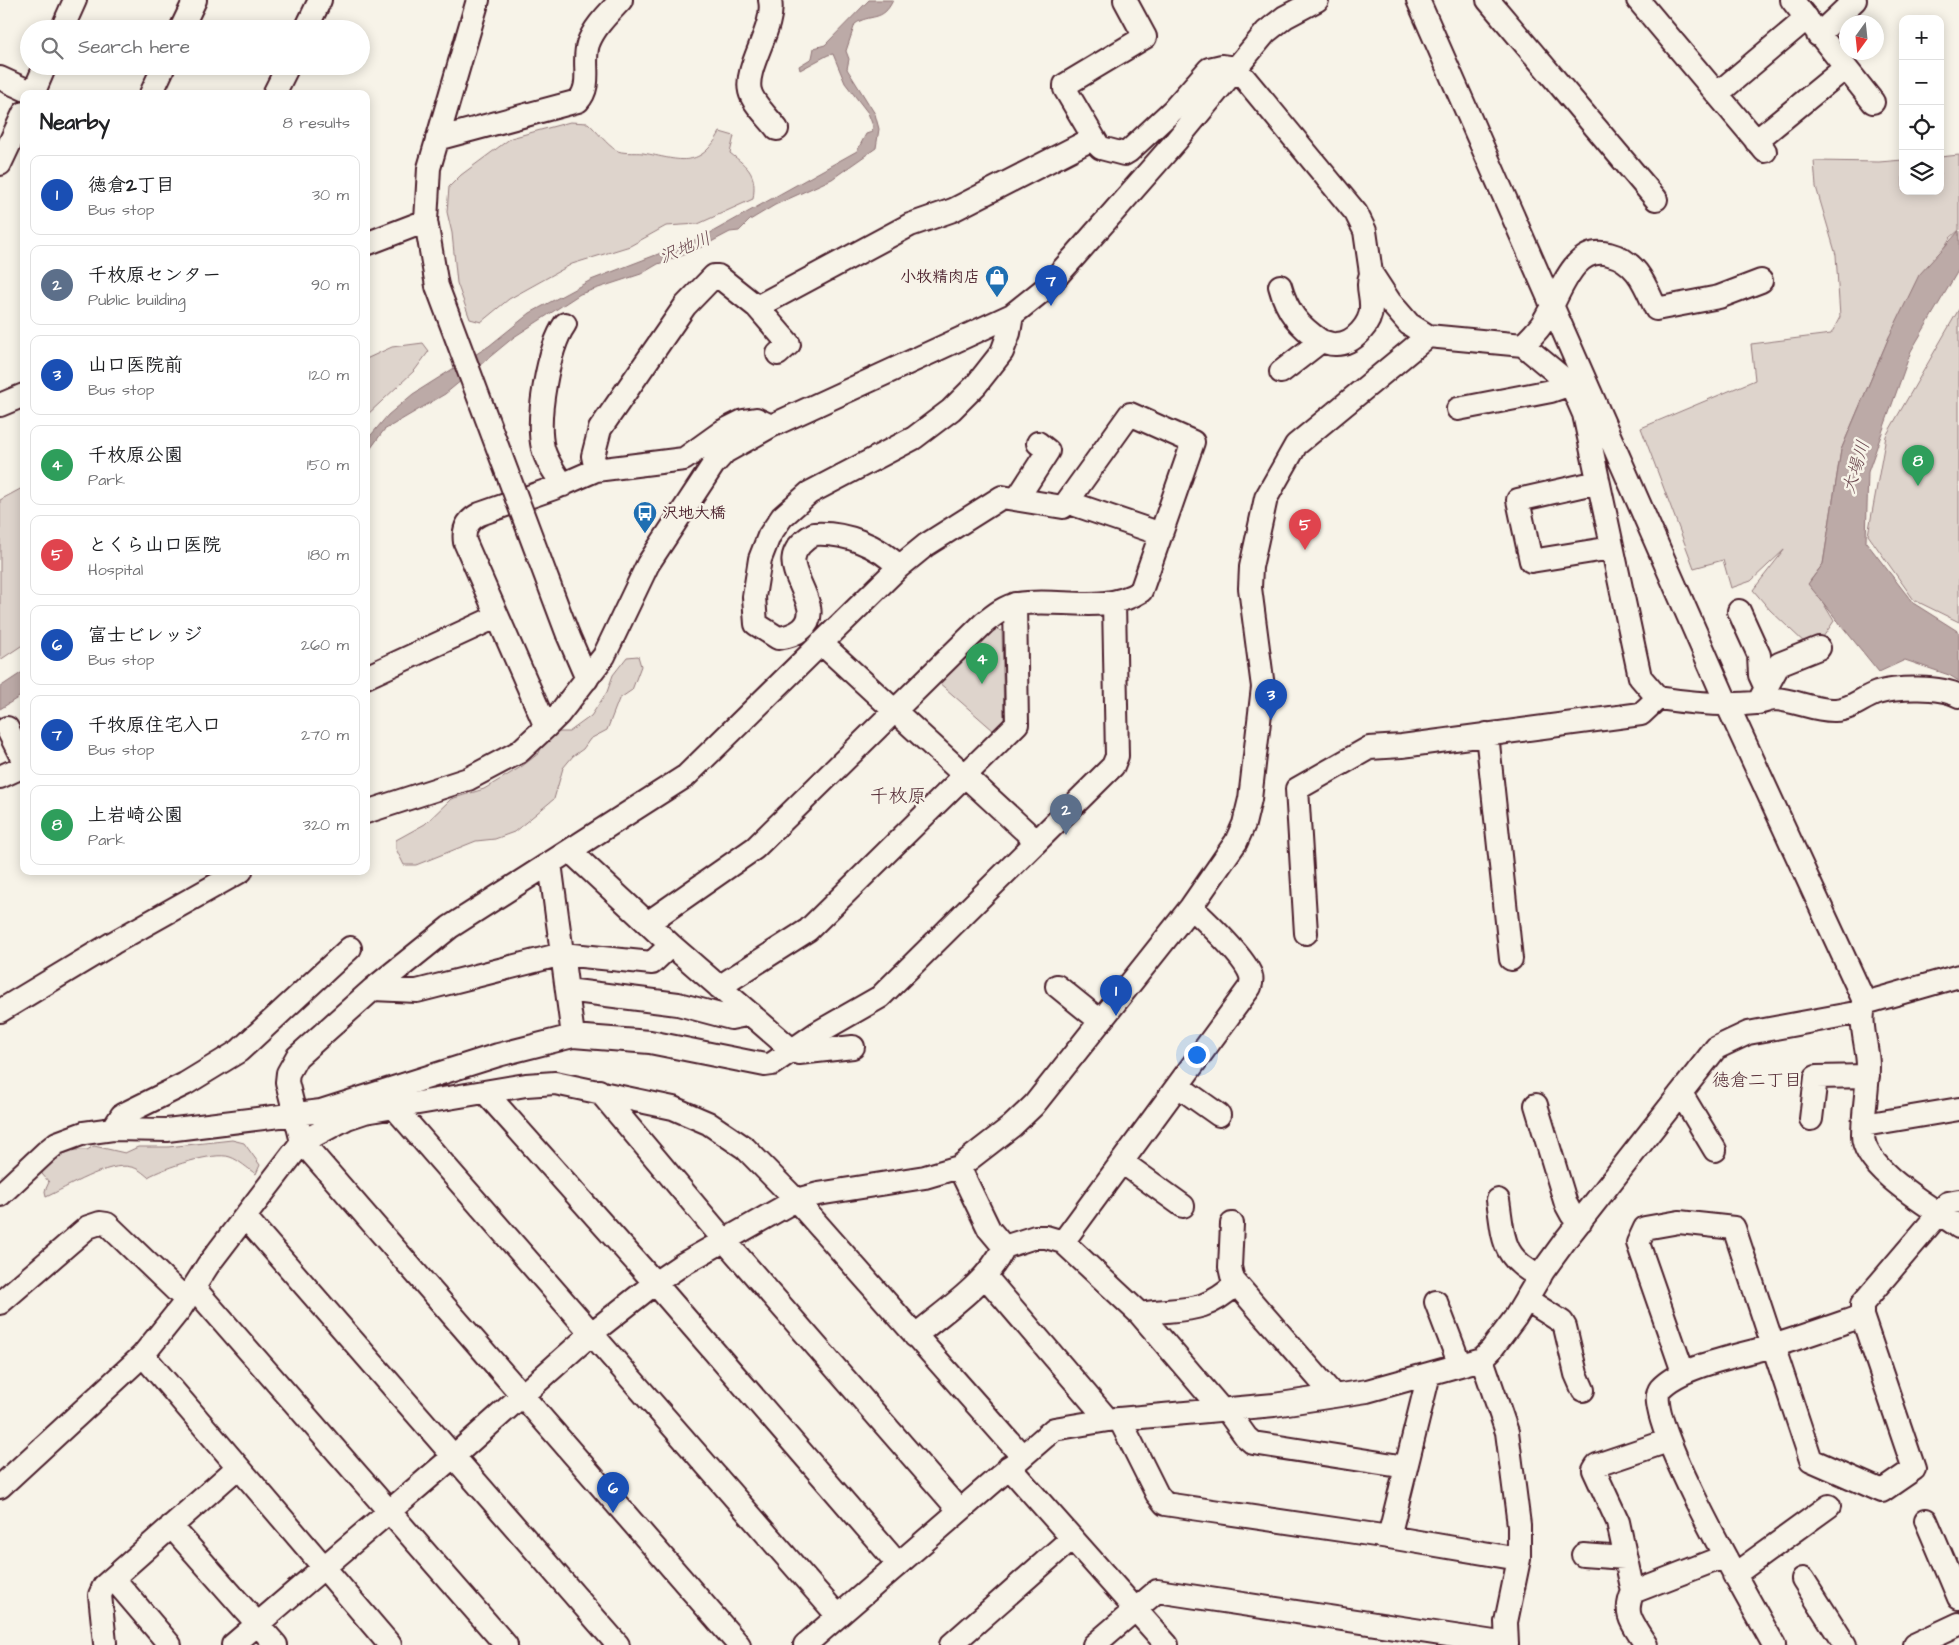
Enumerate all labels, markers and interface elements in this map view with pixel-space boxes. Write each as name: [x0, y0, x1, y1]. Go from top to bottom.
north arrow: [1839, 15, 1884, 60]
map controls: [1899, 15, 1944, 195]
button: +: [1899, 15, 1944, 60]
search box: [20, 20, 370, 75]
icon: search: [38, 34, 66, 62]
text: Search here: [78, 34, 190, 61]
button: −: [1899, 60, 1944, 105]
button: locate: [1899, 105, 1944, 150]
text: Nearby: [40, 108, 110, 137]
text: 8 results: [283, 112, 350, 134]
button: layers: [1899, 150, 1944, 195]
text: 徳倉2丁目: [88, 172, 175, 199]
text: 1: [56, 184, 58, 206]
text: 30 m: [312, 184, 349, 206]
text: Bus stop: [88, 199, 154, 221]
water label: 沢地川: [655, 226, 715, 270]
text: 千枚原センター: [88, 262, 221, 289]
shop icon: 小牧精肉店: [984, 264, 1010, 298]
pin: 7: [1035, 265, 1067, 306]
place label: 小牧精肉店: [900, 266, 980, 288]
text: 2: [52, 274, 62, 296]
text: 90 m: [311, 274, 349, 296]
text: Public building: [88, 289, 186, 311]
text: 山口医院前: [88, 352, 183, 379]
text: 3: [53, 364, 61, 386]
text: 120 m: [309, 364, 349, 386]
text: Bus stop: [88, 379, 154, 401]
water label: 大場川: [1836, 438, 1876, 496]
text: 千枚原公園: [88, 442, 183, 469]
pin: 8: [1902, 445, 1934, 486]
text: 4: [52, 454, 62, 476]
text: 150 m: [307, 454, 349, 476]
text: Park: [88, 469, 125, 491]
bus stop icon: 沢地大橋: [632, 500, 658, 534]
place label: 沢地大橋: [662, 502, 726, 524]
pin: 5: [1289, 509, 1321, 550]
text: とくら山口医院: [88, 532, 221, 559]
text: 5: [51, 544, 63, 566]
text: 180 m: [308, 544, 349, 566]
text: Hospital: [88, 559, 143, 581]
text: 富士ビレッジ: [88, 622, 202, 649]
text: 6: [52, 634, 62, 656]
text: 260 m: [301, 634, 349, 656]
pin: 4: [966, 643, 998, 684]
text: Bus stop: [88, 649, 154, 671]
pin: 3: [1255, 679, 1287, 720]
text: 千牧原住宅入口: [88, 712, 221, 739]
text: 7: [52, 724, 62, 746]
text: 270 m: [301, 724, 349, 746]
text: Bus stop: [88, 739, 154, 761]
district label: 千枚原: [869, 783, 927, 810]
pin: 2: [1050, 794, 1082, 835]
text: 上岩崎公園: [88, 802, 183, 829]
text: 8: [52, 814, 62, 836]
text: 320 m: [303, 814, 349, 836]
text: Park: [88, 829, 125, 851]
pin: 1: [1100, 975, 1132, 1016]
your location: [1184, 1042, 1210, 1068]
district label: 徳倉二丁目: [1712, 1068, 1802, 1093]
pin: 6: [597, 1472, 629, 1513]

